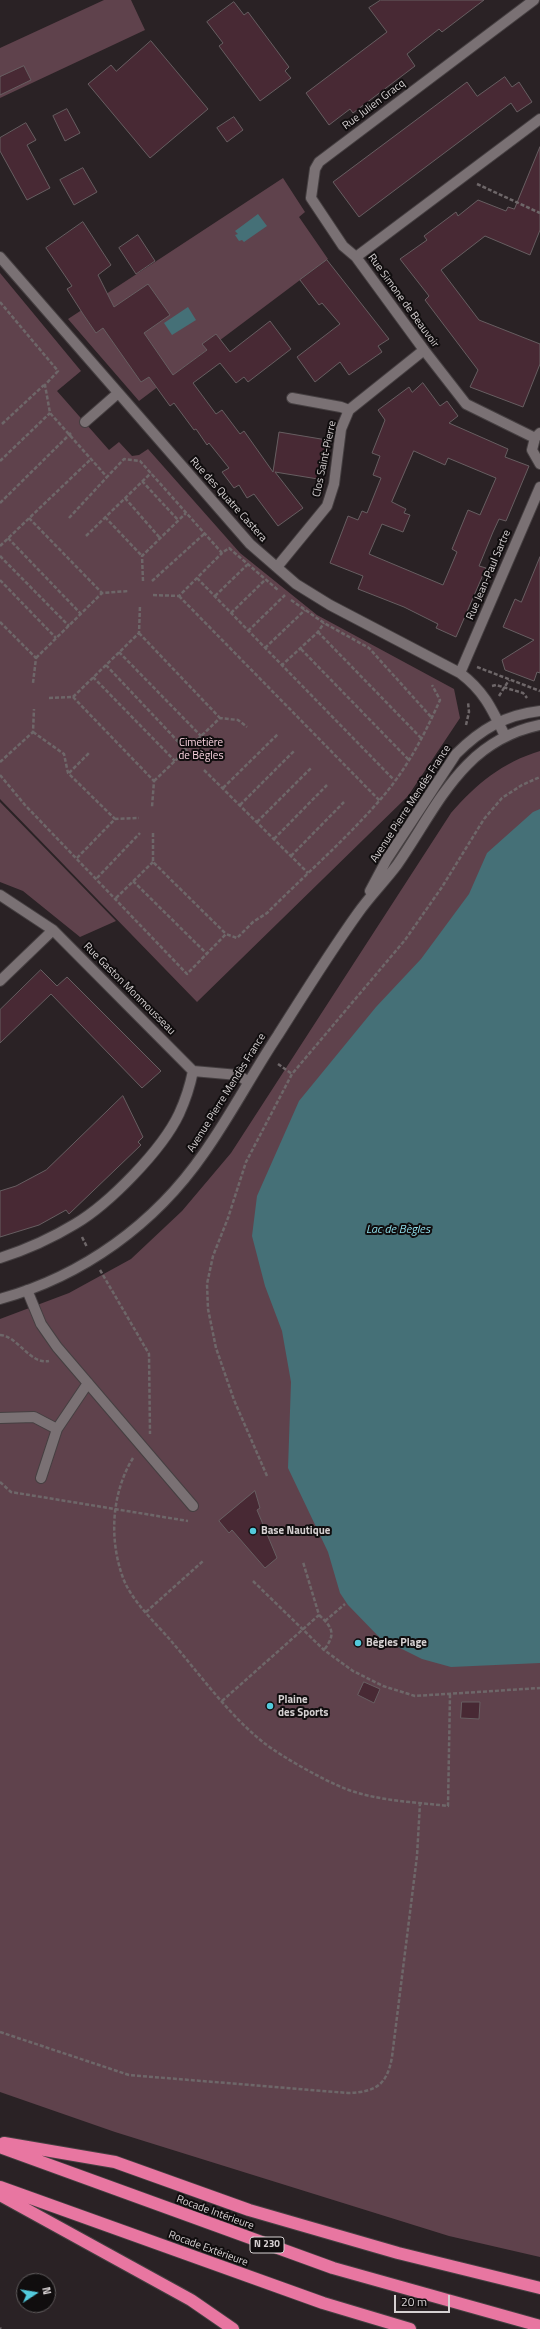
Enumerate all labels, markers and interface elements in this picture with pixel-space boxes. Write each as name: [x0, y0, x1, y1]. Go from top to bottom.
street label: Rue Julien Gracq: [340, 77, 408, 133]
street label: Rue Simone de Beauvoir: [365, 252, 441, 350]
street label: Clos Saint-Pierre: [310, 420, 340, 498]
street label: Rue des Quatre Castera: [187, 455, 269, 545]
street label: Rue Jean-Paul Sartre: [464, 528, 514, 622]
park label: Cimetière de Bègles: [179, 736, 223, 762]
street label: Avenue Pierre Mendès France: [368, 743, 454, 865]
street label: Rue Gaston Monmousseau: [80, 940, 178, 1038]
street label: Avenue Pierre Mendès France: [185, 1031, 269, 1155]
water label: Lac de Bègles: [366, 1223, 430, 1237]
place label: Base Nautique: [261, 1524, 330, 1538]
marker: Base Nautique: [248, 1526, 258, 1536]
place label: Bègles Plage: [366, 1636, 427, 1650]
marker: Bègles Plage: [353, 1638, 363, 1648]
place label: Plaine des Sports: [278, 1693, 328, 1719]
marker: Plaine des Sports: [265, 1701, 275, 1711]
street label: Rocade Intérieure: [174, 2193, 256, 2233]
street label: Rocade Extérieure: [166, 2228, 250, 2270]
road number: N 230: [250, 2237, 284, 2253]
north arrow: [16, 2273, 56, 2313]
text: N: [38, 2285, 55, 2296]
scale bar: [396, 2287, 452, 2313]
text: 20 m: [401, 2292, 427, 2311]

